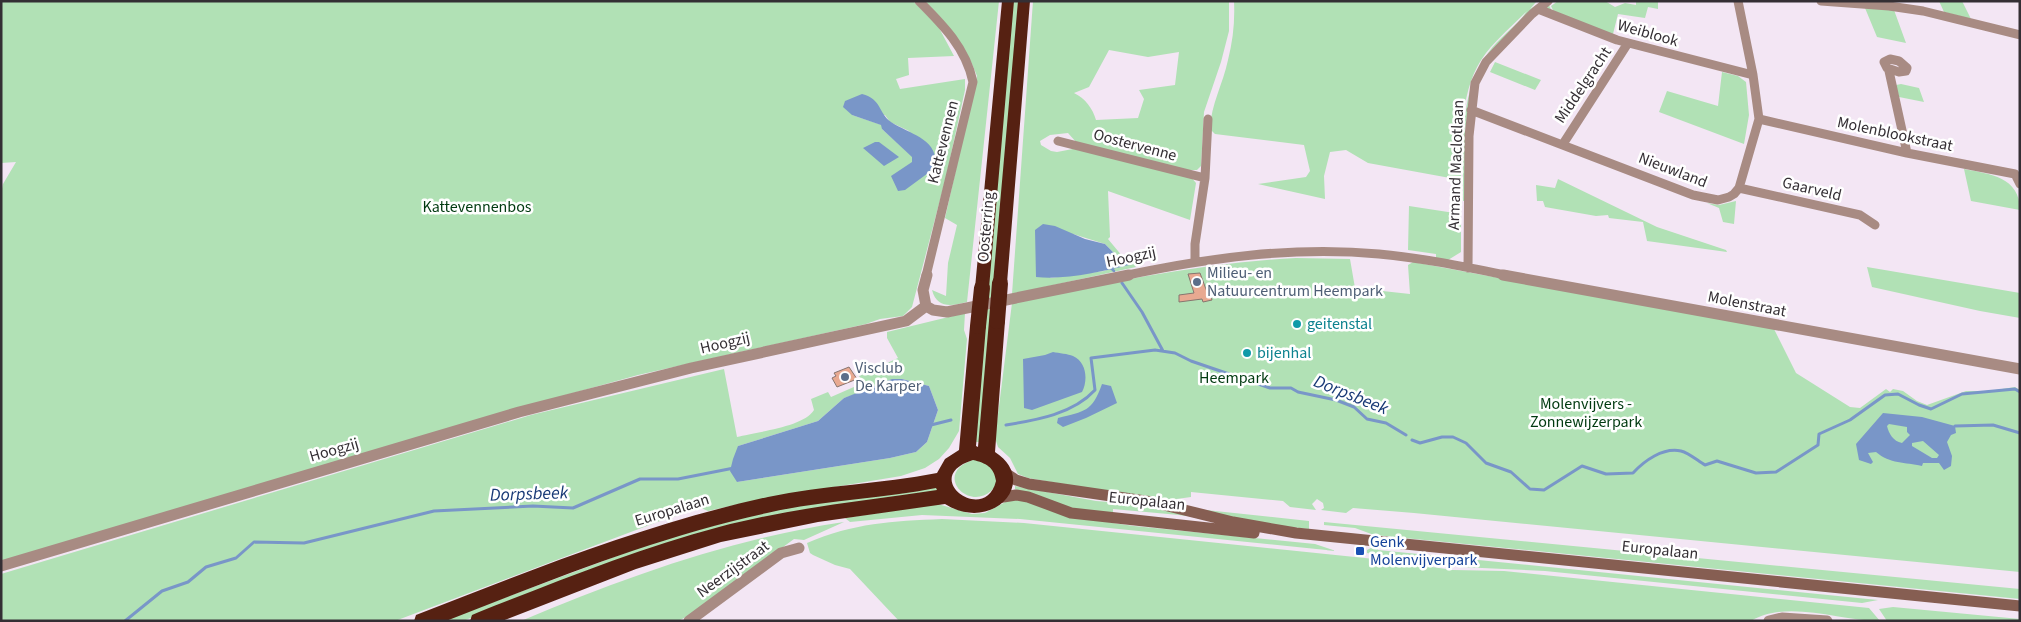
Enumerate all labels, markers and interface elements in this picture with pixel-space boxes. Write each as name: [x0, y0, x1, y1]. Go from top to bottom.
street label: Weiblook: [1615, 14, 1681, 52]
street label: Middelgracht: [1549, 42, 1617, 128]
street label: Kattevennen: [922, 98, 964, 186]
street label: Armand Maclotlaan: [1443, 100, 1469, 230]
street label: Molenblookstraat: [1835, 111, 1955, 157]
street label: Oostervenne: [1091, 123, 1179, 167]
street label: Nieuwland: [1635, 147, 1711, 193]
street label: Gaarveld: [1780, 172, 1844, 206]
street label: Oosterring: [972, 191, 1000, 263]
park label: Kattevennenbos: [422, 196, 532, 218]
street label: Hoogzij: [1104, 241, 1158, 273]
place label: Milieu- en Natuurcentrum Heempark: [1207, 262, 1383, 302]
marker: Milieu- en Natuurcentrum Heempark: [1191, 276, 1203, 288]
street label: Molenstraat: [1706, 286, 1789, 322]
place label: geitenstal: [1307, 313, 1372, 335]
marker: geitenstal: [1291, 318, 1303, 330]
street label: Hoogzij: [698, 327, 752, 359]
place label: bijenhal: [1257, 342, 1311, 364]
marker: bijenhal: [1241, 347, 1253, 359]
place label: Visclub De Karper: [855, 357, 922, 397]
park label: Heempark: [1199, 367, 1269, 389]
water label: Dorpsbeek: [1310, 369, 1392, 421]
marker: Visclub De Karper: [839, 371, 851, 383]
park label: Molenvijvers - Zonnewijzerpark: [1530, 393, 1642, 433]
street label: Hoogzij: [307, 432, 361, 468]
water label: Dorpsbeek: [489, 480, 569, 508]
street label: Europalaan: [1108, 486, 1186, 516]
street label: Europalaan: [632, 488, 712, 532]
place label: Genk Molenvijverpark: [1370, 531, 1478, 571]
street label: Neerzijstraat: [692, 535, 774, 603]
street label: Europalaan: [1621, 535, 1699, 565]
marker: Genk Molenvijverpark: [1354, 545, 1366, 557]

